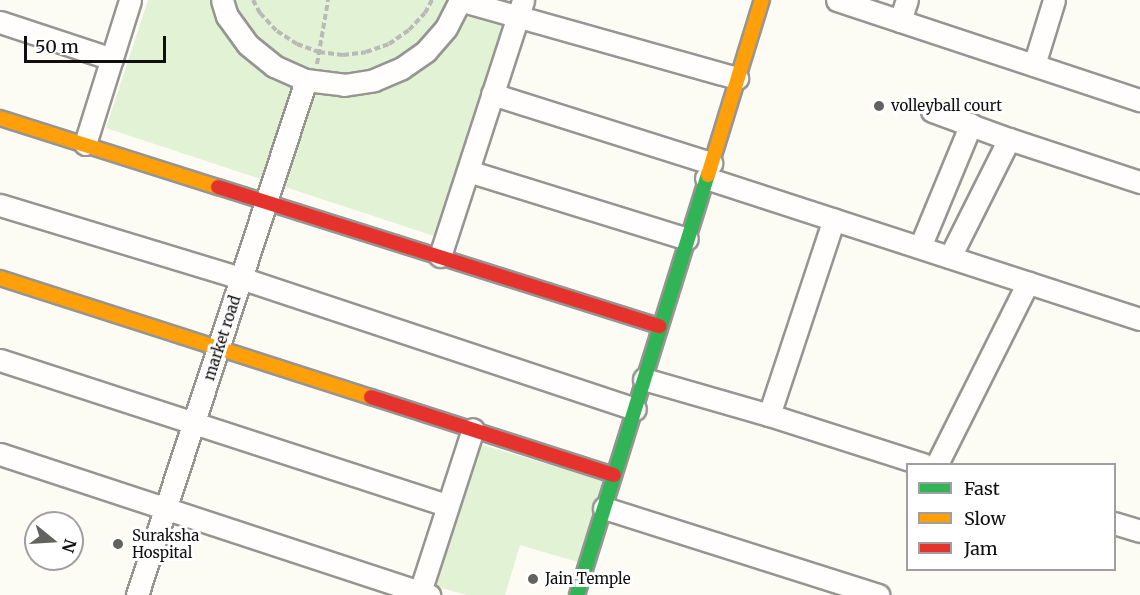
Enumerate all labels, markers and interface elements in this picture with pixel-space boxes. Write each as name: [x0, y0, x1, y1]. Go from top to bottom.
scale bar: [27, 24, 170, 62]
text: 50 m: [35, 35, 79, 58]
place label: volleyball court: [891, 97, 1002, 115]
marker: volleyball court: [872, 99, 886, 113]
street label: market road: [200, 293, 244, 383]
legend: [906, 463, 1116, 571]
text: Fast: [964, 477, 1000, 500]
text: Slow: [964, 507, 1006, 530]
north arrow: [24, 511, 84, 571]
place label: Suraksha Hospital: [132, 526, 199, 561]
marker: Suraksha Hospital: [109, 535, 127, 553]
text: N: [58, 537, 81, 555]
text: Jam: [964, 537, 998, 560]
place label: Jain Temple: [545, 570, 631, 588]
marker: Jain Temple: [526, 572, 540, 586]

